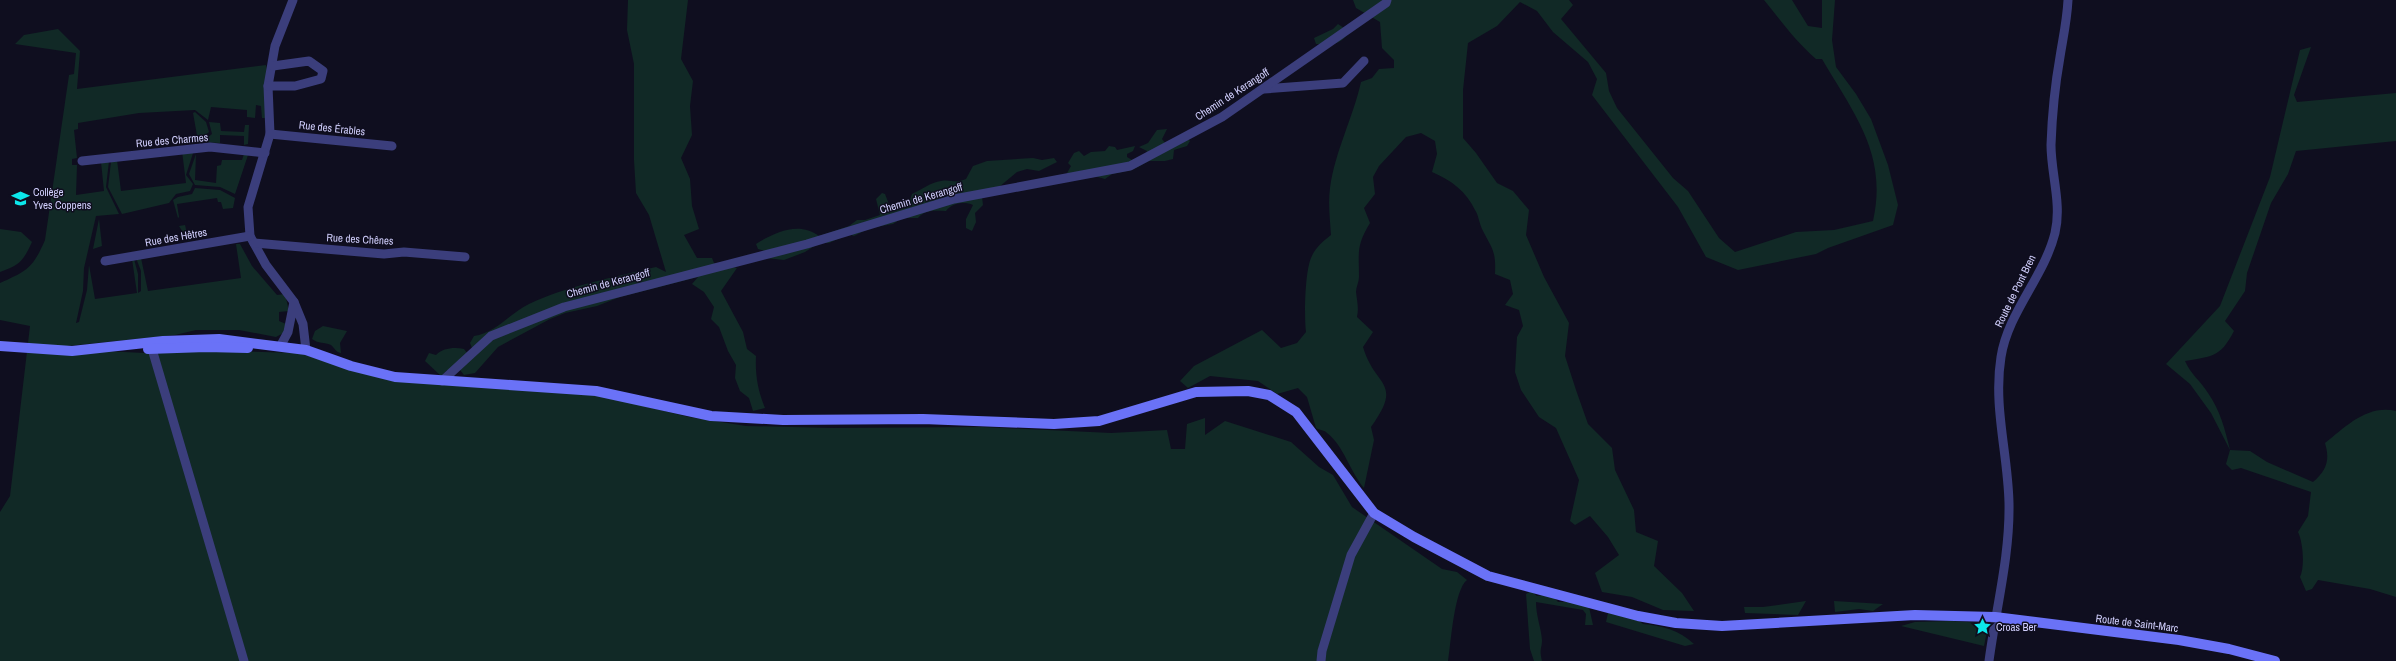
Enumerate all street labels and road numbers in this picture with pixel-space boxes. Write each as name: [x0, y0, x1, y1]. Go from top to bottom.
street label: Chemin de Kerangoff: [1192, 65, 1272, 123]
street label: Rue des Érables: [298, 118, 366, 138]
street label: Rue des Charmes: [135, 130, 209, 150]
street label: Chemin de Kerangoff: [878, 179, 964, 217]
street label: Rue des Hêtres: [144, 225, 209, 249]
street label: Rue des Chênes: [326, 230, 394, 248]
street label: Route de Pont Bren: [1991, 252, 2039, 330]
street label: Chemin de Kerangoff: [565, 265, 651, 301]
street label: Route de Saint-Marc: [2095, 611, 2180, 635]

